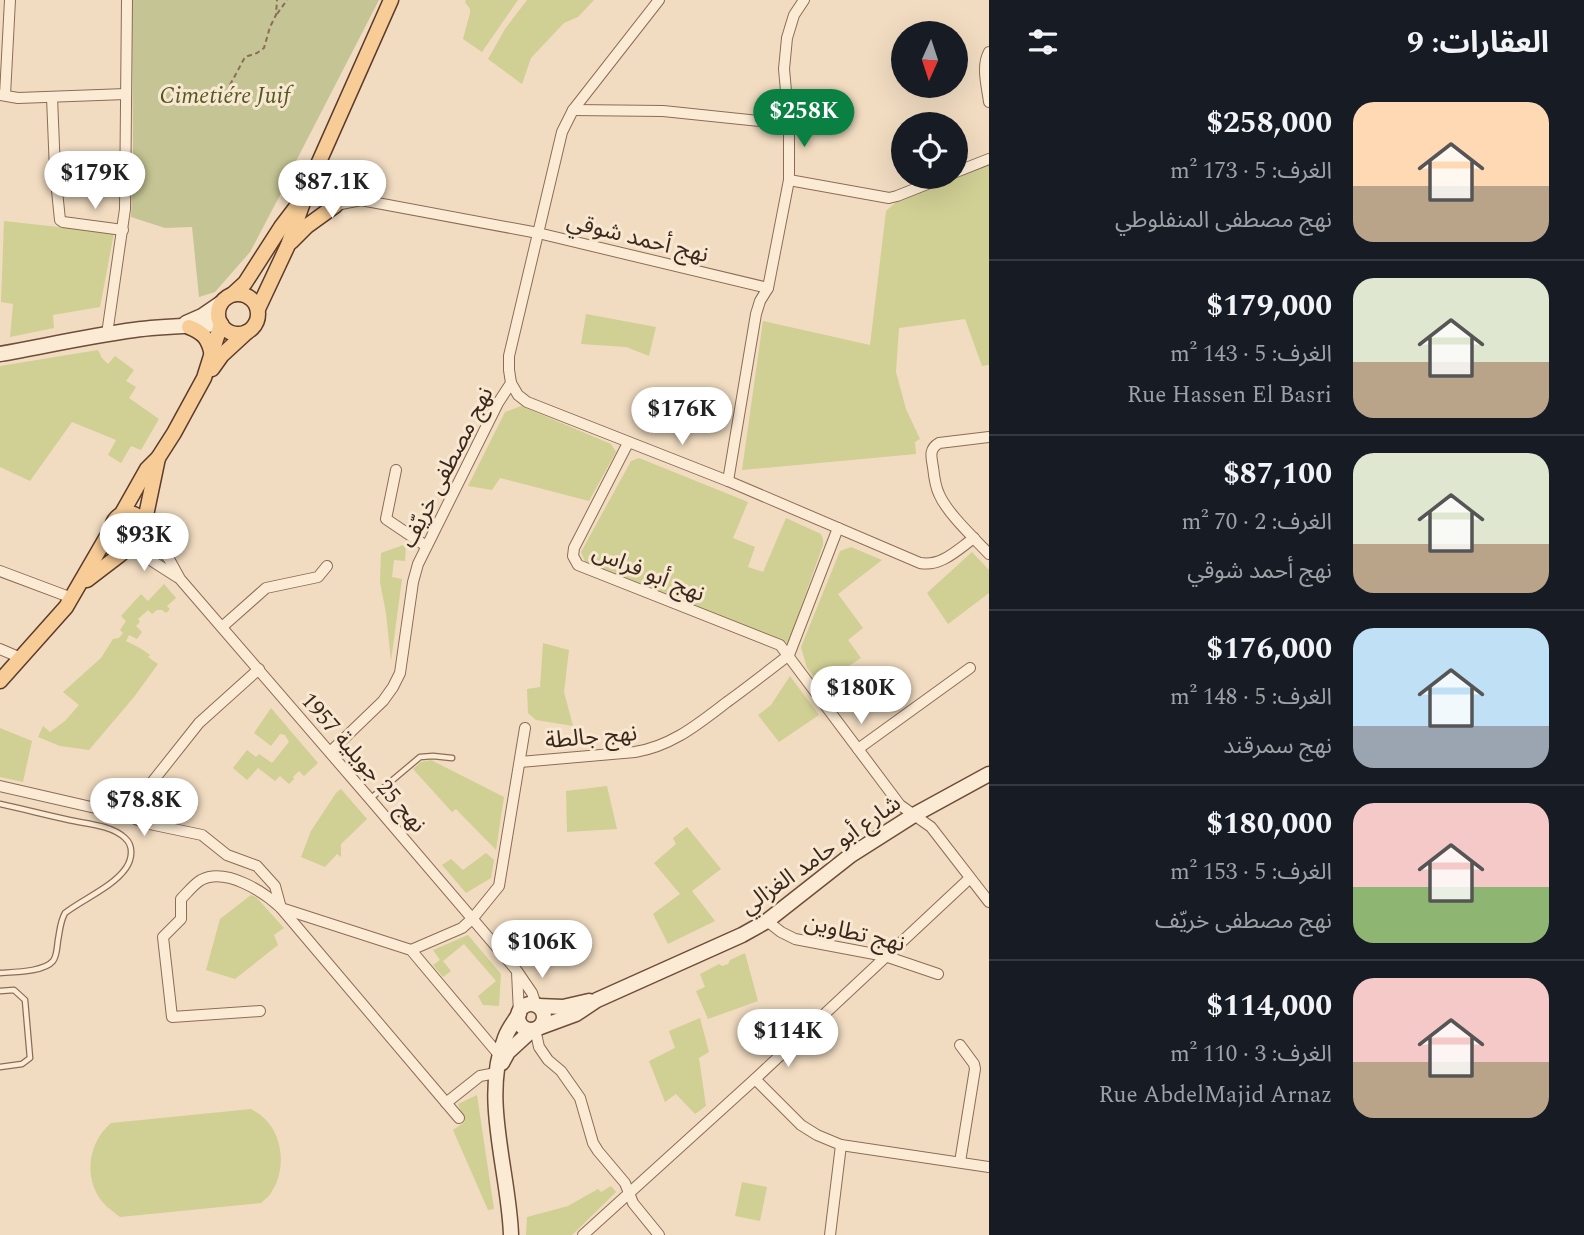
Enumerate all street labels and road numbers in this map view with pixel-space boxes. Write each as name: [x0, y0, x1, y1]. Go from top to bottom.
street label: نهج أحمد شوقي: [563, 204, 712, 273]
street label: نهج مصطفى خريّف: [392, 381, 503, 554]
street label: نهج أبو فراس: [587, 535, 710, 612]
street label: نهج 25 جويلية 1957: [292, 685, 434, 841]
street label: نهج جالطة: [544, 716, 639, 759]
street label: شارع أبو حامد الغزالي: [733, 787, 908, 924]
street label: نهج تطاوين: [801, 905, 908, 962]

